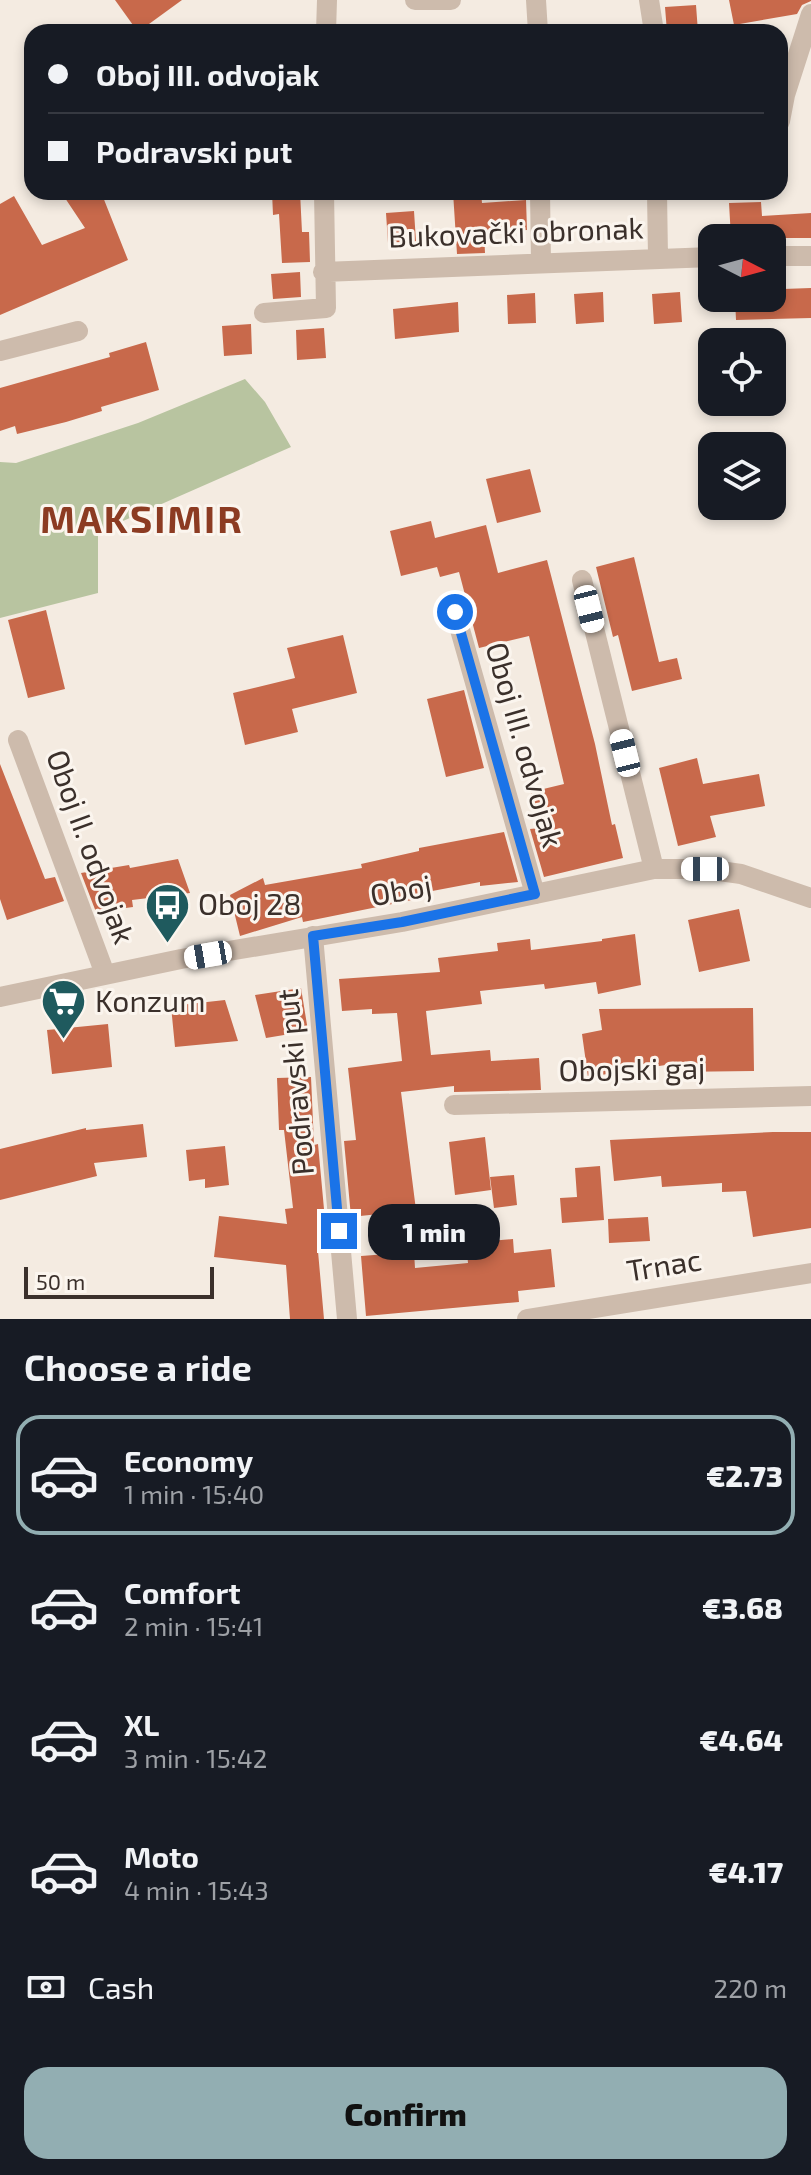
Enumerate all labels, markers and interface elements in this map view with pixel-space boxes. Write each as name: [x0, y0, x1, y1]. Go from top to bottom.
text: Oboj III. odvojak: [96, 56, 319, 92]
text: Podravski put: [96, 133, 292, 169]
street label: Bukovački obronak: [388, 209, 644, 253]
north arrow: [698, 224, 786, 312]
map controls: [698, 224, 786, 520]
button: locate: [698, 328, 786, 416]
button: layers: [698, 432, 786, 520]
district label: MAKSIMIR: [40, 495, 244, 541]
car: [572, 583, 606, 635]
route start: [437, 594, 473, 630]
street label: Oboj III. odvojak: [479, 638, 572, 851]
car: [608, 727, 642, 779]
street label: Oboj II. odvojak: [40, 744, 144, 948]
car: [681, 857, 729, 881]
street label: Oboj: [367, 866, 434, 912]
bus stop icon: Oboj 28: [143, 881, 191, 944]
place label: Oboj 28: [198, 885, 301, 921]
car: [182, 939, 234, 971]
supermarket icon: Konzum: [40, 978, 88, 1041]
place label: Konzum: [95, 982, 206, 1018]
street label: Podravski put: [268, 988, 320, 1177]
street label: Obojski gaj: [558, 1049, 706, 1087]
callout: 1 min: [367, 1203, 499, 1259]
route end: [321, 1213, 357, 1249]
text: 1 min: [402, 1216, 466, 1247]
street label: Trnac: [624, 1240, 704, 1288]
scale bar: [24, 1263, 214, 1299]
text: 50 m: [36, 1268, 85, 1294]
text: Choose a ride: [24, 1345, 252, 1388]
icon: car: [28, 1439, 100, 1511]
text: Economy: [124, 1442, 253, 1478]
text: €2.73: [706, 1457, 783, 1493]
text: 1 min · 15:40: [124, 1478, 264, 1509]
icon: car: [28, 1571, 100, 1643]
text: Comfort: [124, 1574, 241, 1610]
text: €3.68: [702, 1589, 783, 1625]
text: 2 min · 15:41: [124, 1610, 263, 1641]
icon: car: [28, 1703, 100, 1775]
text: XL: [124, 1706, 159, 1742]
text: €4.64: [699, 1721, 783, 1757]
text: 3 min · 15:42: [124, 1742, 267, 1773]
icon: car: [28, 1835, 100, 1907]
text: Moto: [124, 1838, 199, 1874]
text: €4.17: [708, 1853, 783, 1889]
text: 4 min · 15:43: [124, 1874, 269, 1905]
icon: cash: [24, 1965, 68, 2009]
text: Cash: [88, 1969, 154, 2005]
text: 220 m: [714, 1972, 787, 2003]
button: Confirm: [24, 2067, 787, 2159]

